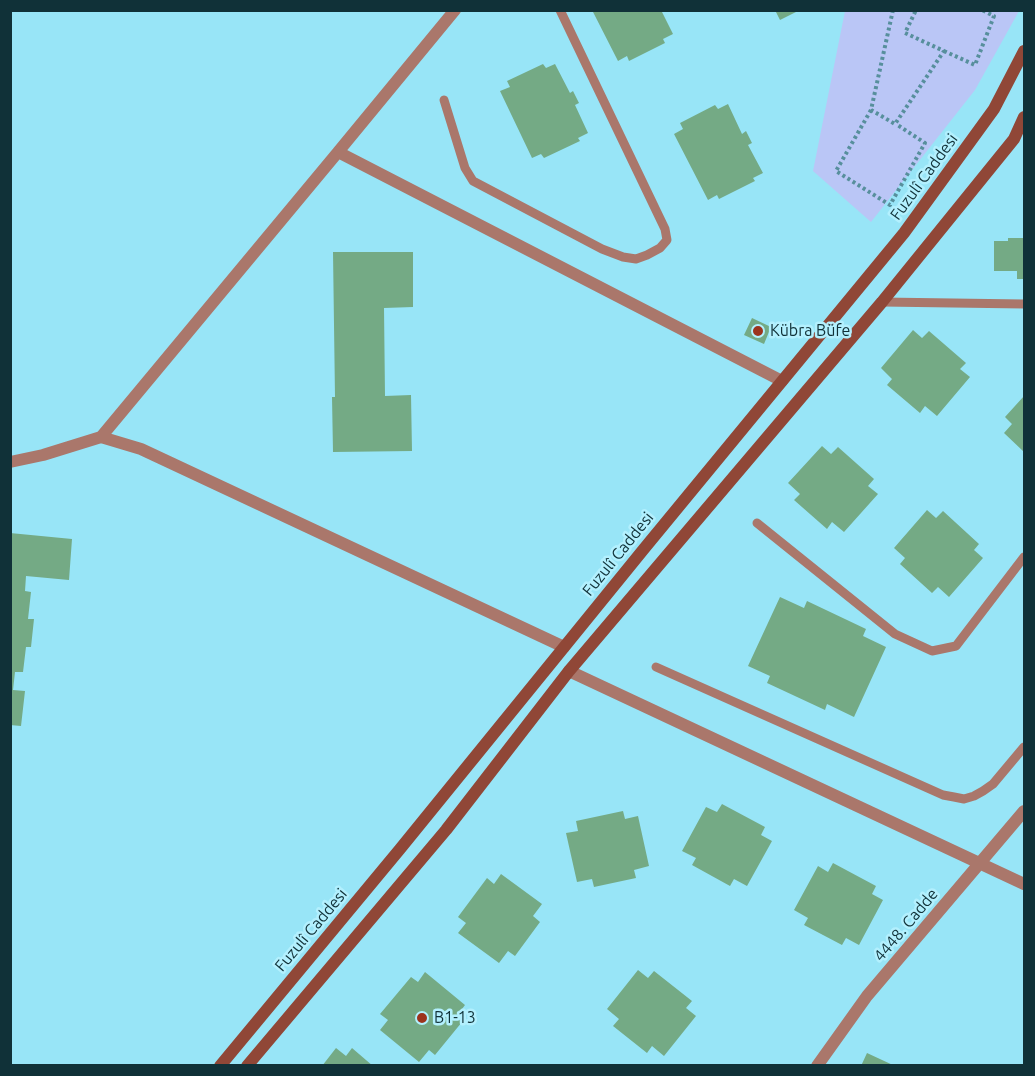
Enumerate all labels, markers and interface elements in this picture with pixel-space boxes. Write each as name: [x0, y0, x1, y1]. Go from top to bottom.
street label: Fuzulî Caddesi: [886, 130, 962, 224]
place label: Kübra Büfe: [770, 321, 850, 341]
marker: Kübra Büfe: [751, 324, 765, 338]
street label: Fuzulî Caddesi: [578, 508, 658, 600]
street label: Fuzulî Caddesi: [271, 885, 351, 975]
street label: 4448. Cadde: [870, 885, 942, 965]
place label: B1-13: [434, 1008, 476, 1028]
marker: B1-13: [415, 1011, 429, 1025]

